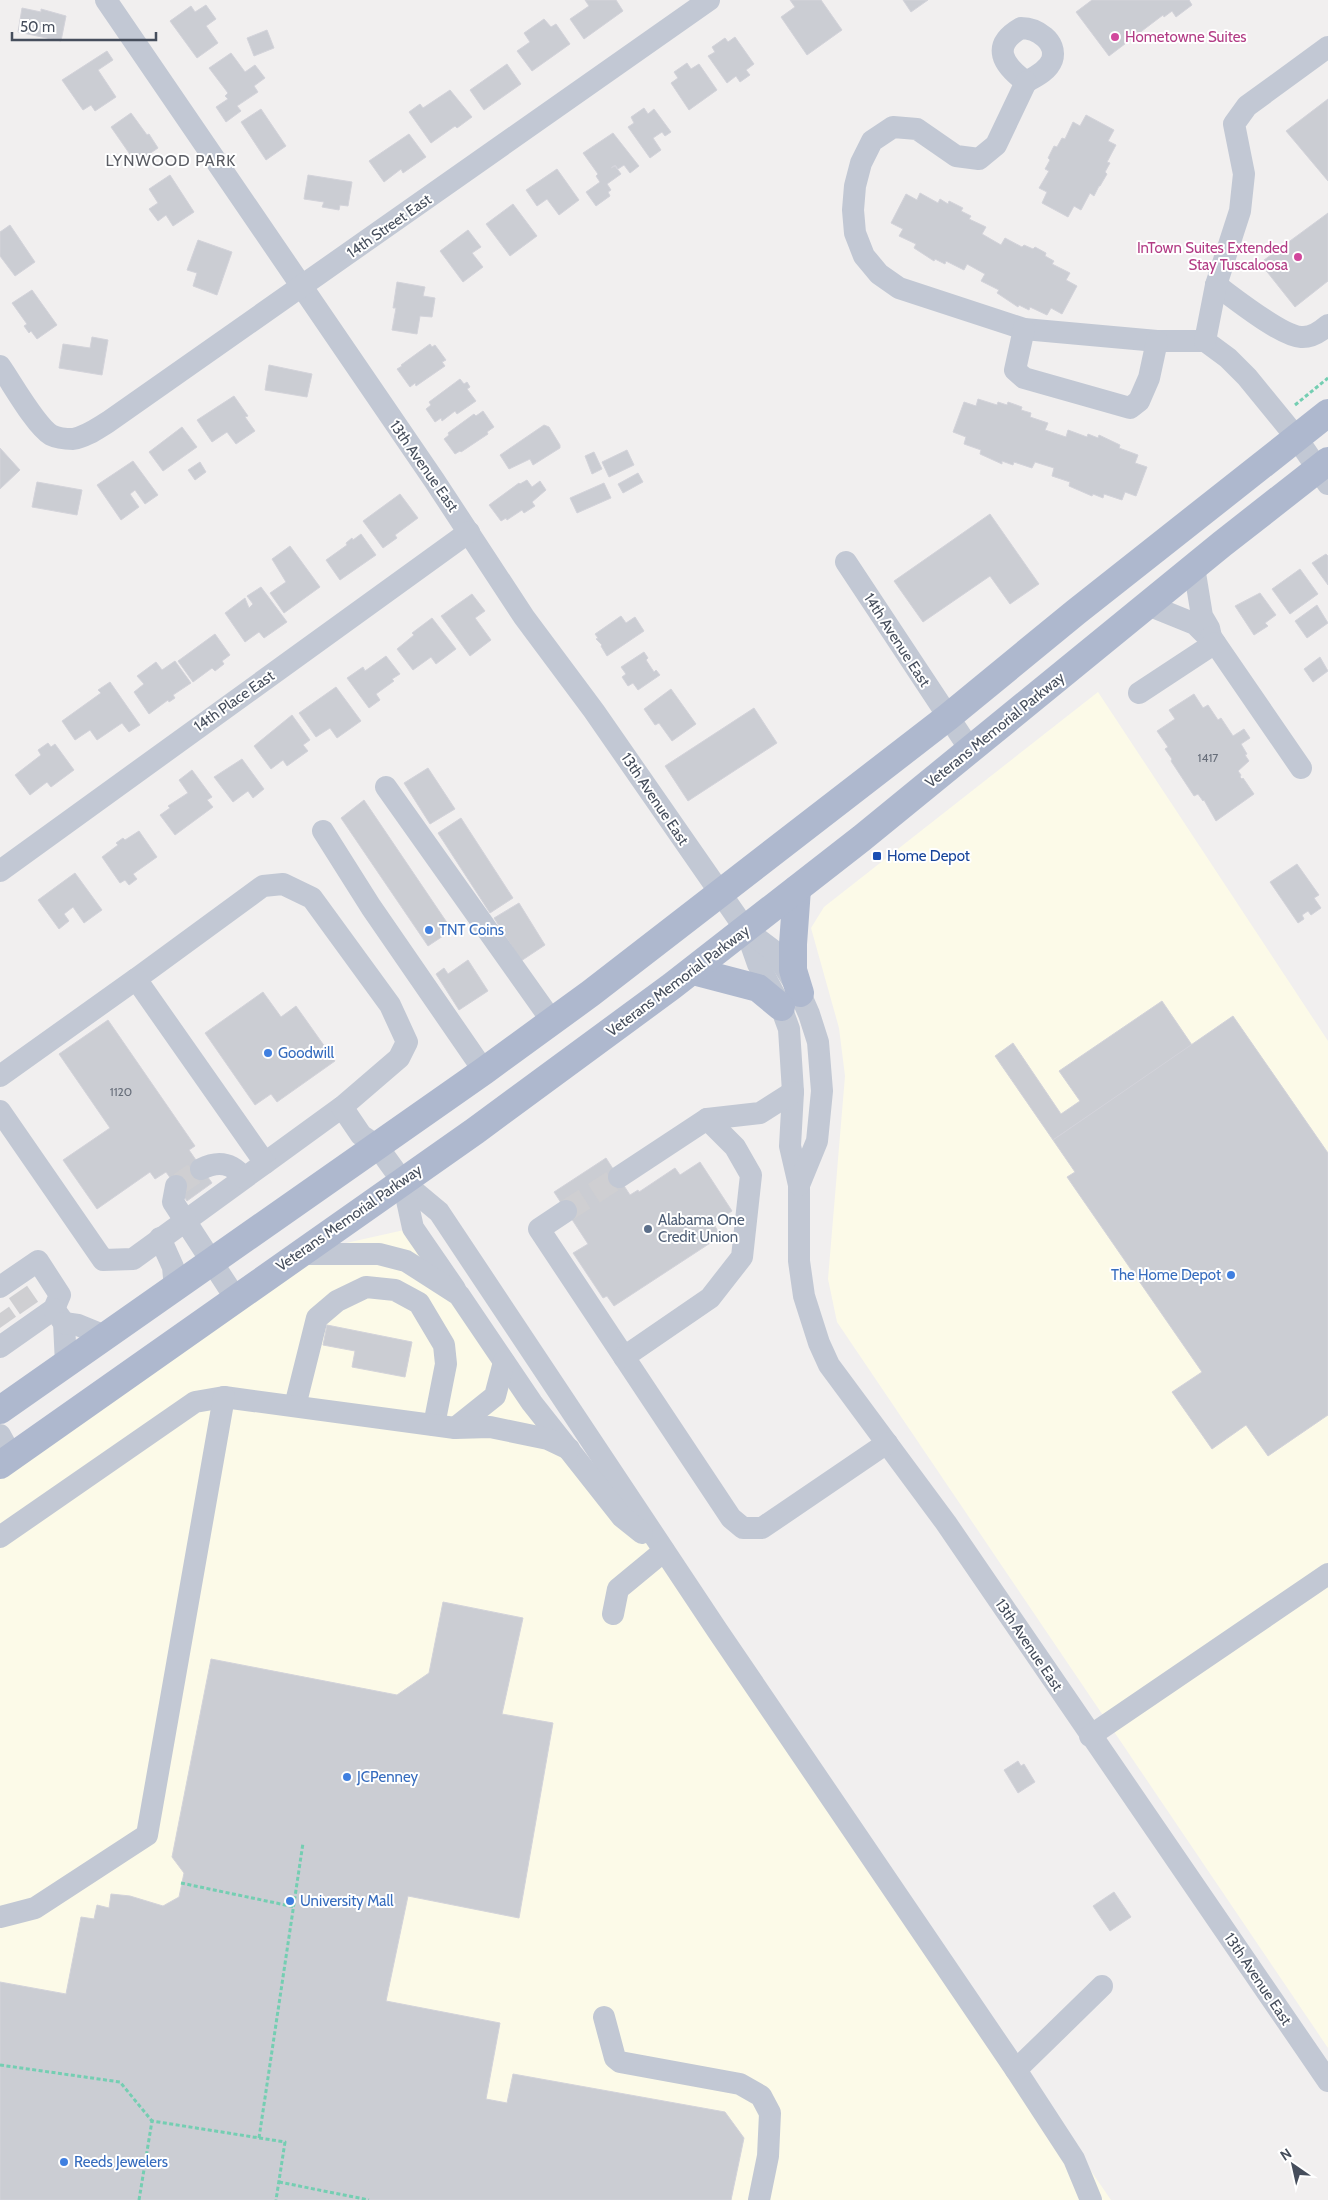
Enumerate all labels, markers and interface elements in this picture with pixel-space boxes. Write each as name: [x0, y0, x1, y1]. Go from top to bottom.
scale bar: [12, 10, 156, 42]
text: 50 m: [20, 18, 55, 36]
place label: Hometowne Suites: [1125, 28, 1247, 46]
marker: Hometowne Suites: [1109, 31, 1121, 43]
district label: LYNWOOD PARK: [106, 151, 236, 170]
street label: 14th Street East: [343, 190, 435, 262]
place label: InTown Suites Extended Stay Tuscaloosa: [1137, 239, 1289, 274]
marker: InTown Suites Extended Stay Tuscaloosa: [1292, 251, 1304, 263]
street label: 13th Avenue East: [386, 417, 462, 515]
street label: 14th Avenue East: [860, 590, 934, 690]
street label: 14th Place East: [190, 667, 278, 735]
street label: Veterans Memorial Parkway: [922, 668, 1069, 792]
street label: 13th Avenue East: [618, 749, 692, 849]
house number: 1417: [1198, 750, 1218, 765]
place label: Home Depot: [887, 847, 970, 865]
marker: Home Depot: [871, 850, 883, 862]
place label: TNT Coins: [439, 921, 504, 939]
street label: Veterans Memorial Parkway: [603, 921, 753, 1041]
marker: TNT Coins: [423, 924, 435, 936]
place label: Goodwill: [278, 1044, 334, 1062]
marker: Goodwill: [262, 1047, 274, 1059]
house number: 1120: [110, 1084, 132, 1099]
street label: Veterans Memorial Parkway: [273, 1161, 426, 1275]
place label: Alabama One Credit Union: [658, 1211, 745, 1246]
marker: Alabama One Credit Union: [642, 1223, 654, 1235]
place label: The Home Depot: [1111, 1266, 1221, 1284]
marker: The Home Depot: [1225, 1269, 1237, 1281]
street label: 13th Avenue East: [992, 1595, 1066, 1695]
place label: JCPenney: [356, 1768, 419, 1786]
marker: JCPenney: [341, 1771, 353, 1783]
place label: University Mall: [300, 1892, 394, 1910]
marker: University Mall: [284, 1895, 296, 1907]
street label: 13th Avenue East: [1221, 1929, 1295, 2029]
north arrow: [1268, 2140, 1318, 2190]
text: N: [1277, 2144, 1295, 2164]
place label: Reeds Jewelers: [74, 2153, 168, 2171]
marker: Reeds Jewelers: [58, 2156, 70, 2168]

